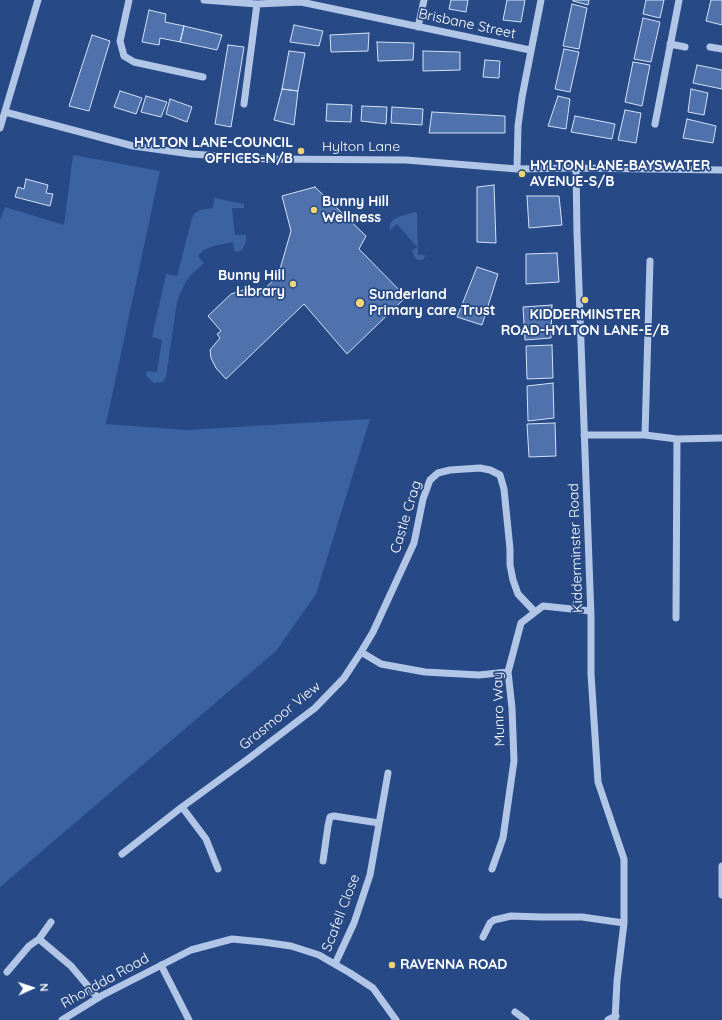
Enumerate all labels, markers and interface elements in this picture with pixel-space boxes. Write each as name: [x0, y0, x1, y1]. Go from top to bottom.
street label: Brisbane Street: [417, 5, 517, 43]
place label: HYLTON LANE-COUNCIL OFFICES-N/B: [134, 135, 293, 168]
street label: Hylton Lane: [322, 139, 400, 155]
marker: HYLTON LANE-COUNCIL OFFICES-N/B: [296, 146, 306, 156]
place label: HYLTON LANE-BAYSWATER AVENUE-S/B: [530, 158, 710, 190]
marker: HYLTON LANE-BAYSWATER AVENUE-S/B: [517, 169, 527, 179]
place label: Bunny Hill Wellness: [322, 194, 389, 226]
marker: Bunny Hill Wellness: [309, 205, 319, 215]
place label: Bunny Hill Library: [218, 268, 285, 300]
marker: Bunny Hill Library: [288, 279, 298, 289]
place label: Sunderland Primary care Trust: [369, 287, 495, 320]
marker: KIDDERMINSTER ROAD-HYLTON LANE-E/B: [580, 295, 590, 305]
marker: Sunderland Primary care Trust: [354, 297, 366, 309]
place label: KIDDERMINSTER ROAD-HYLTON LANE-E/B: [501, 307, 669, 340]
street label: Castle Crag: [387, 479, 425, 555]
street label: Kidderminster Road: [565, 483, 587, 613]
street label: Munro Way: [489, 671, 509, 747]
street label: Grasmoor View: [236, 678, 324, 754]
street label: Scafell Close: [319, 872, 363, 954]
street label: Rhondda Road: [58, 950, 152, 1012]
place label: RAVENNA ROAD: [400, 957, 507, 973]
marker: RAVENNA ROAD: [387, 960, 397, 970]
north arrow: [12, 968, 52, 1008]
text: N: [37, 983, 51, 992]

